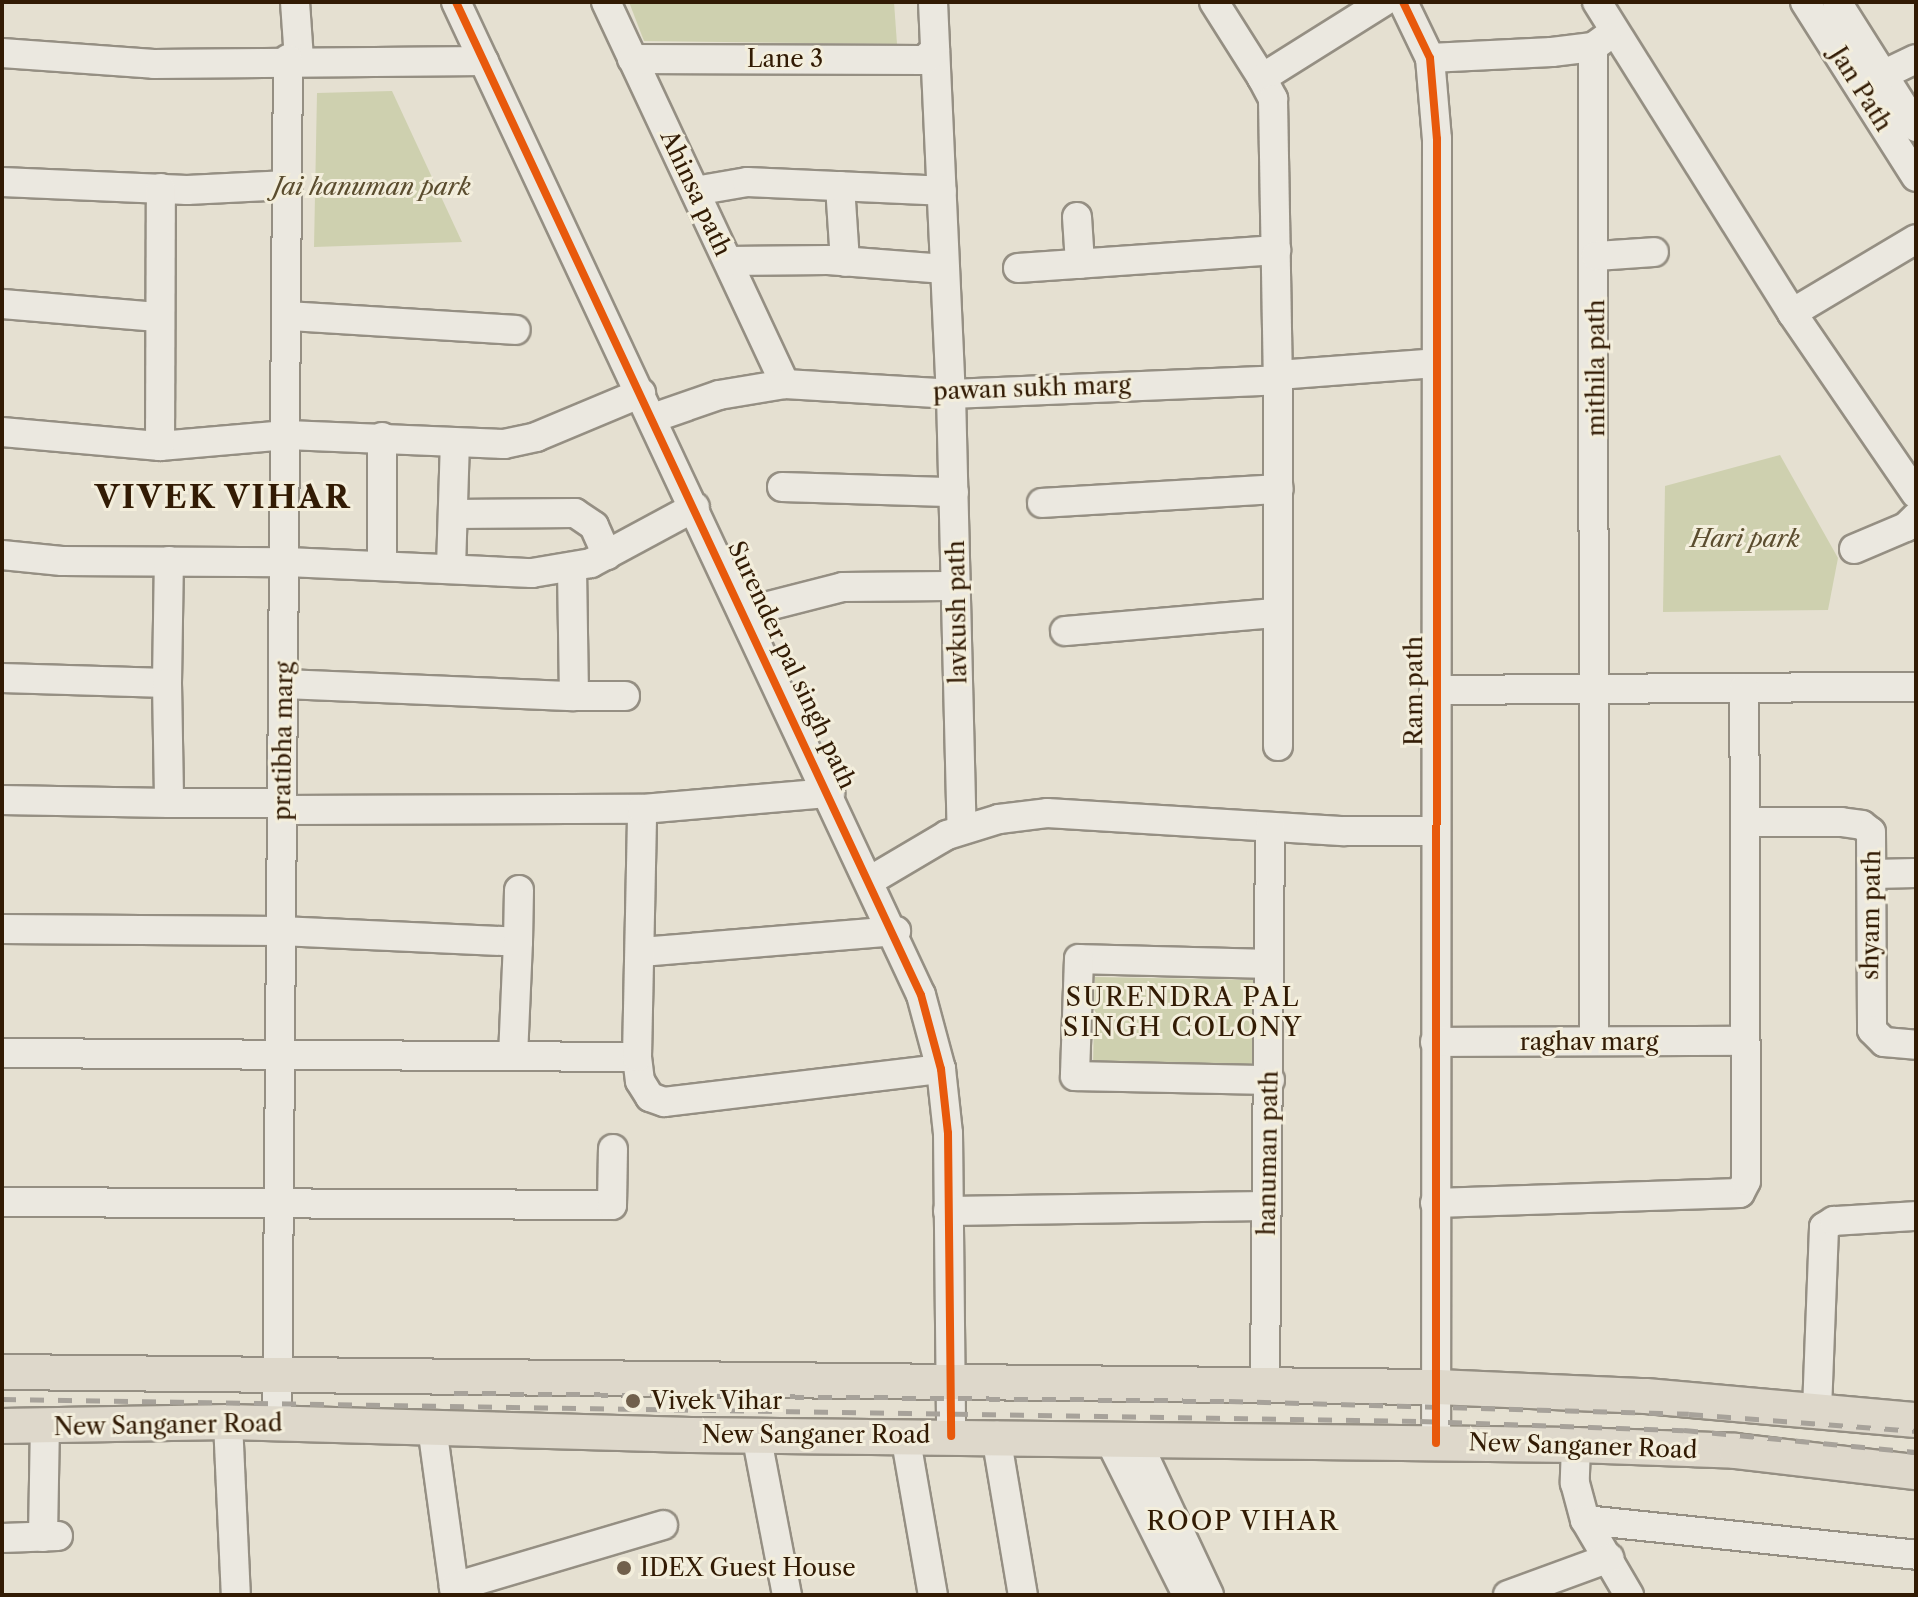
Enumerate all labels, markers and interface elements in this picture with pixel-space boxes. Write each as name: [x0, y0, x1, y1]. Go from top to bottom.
street label: Jan Path: [1824, 42, 1898, 136]
street label: Lane 3: [747, 45, 823, 73]
street label: Ahinsa path: [654, 125, 738, 261]
park label: Jai hanuman park: [273, 173, 471, 201]
street label: mithila path: [1582, 299, 1610, 437]
street label: pawan sukh marg: [932, 370, 1132, 406]
district label: VIVEK VIHAR: [94, 478, 352, 516]
park label: Hari park: [1690, 525, 1800, 553]
street label: Surender pal singh path: [722, 536, 862, 794]
street label: lavkush path: [941, 540, 973, 684]
street label: Ram path: [1400, 636, 1428, 746]
street label: pratibha marg: [267, 661, 299, 821]
street label: shyam path: [1855, 850, 1887, 980]
district label: SURENDRA PAL SINGH COLONY: [1063, 982, 1303, 1044]
street label: raghav marg: [1519, 1028, 1659, 1056]
street label: hanuman path: [1252, 1070, 1284, 1236]
place label: Vivek Vihar: [651, 1387, 784, 1415]
marker: Vivek Vihar: [622, 1390, 644, 1412]
street label: New Sanganer Road: [53, 1409, 283, 1441]
street label: New Sanganer Road: [701, 1421, 931, 1449]
street label: New Sanganer Road: [1468, 1428, 1698, 1464]
district label: ROOP VIHAR: [1146, 1506, 1340, 1538]
place label: IDEX Guest House: [640, 1554, 856, 1582]
marker: IDEX Guest House: [615, 1559, 633, 1577]

